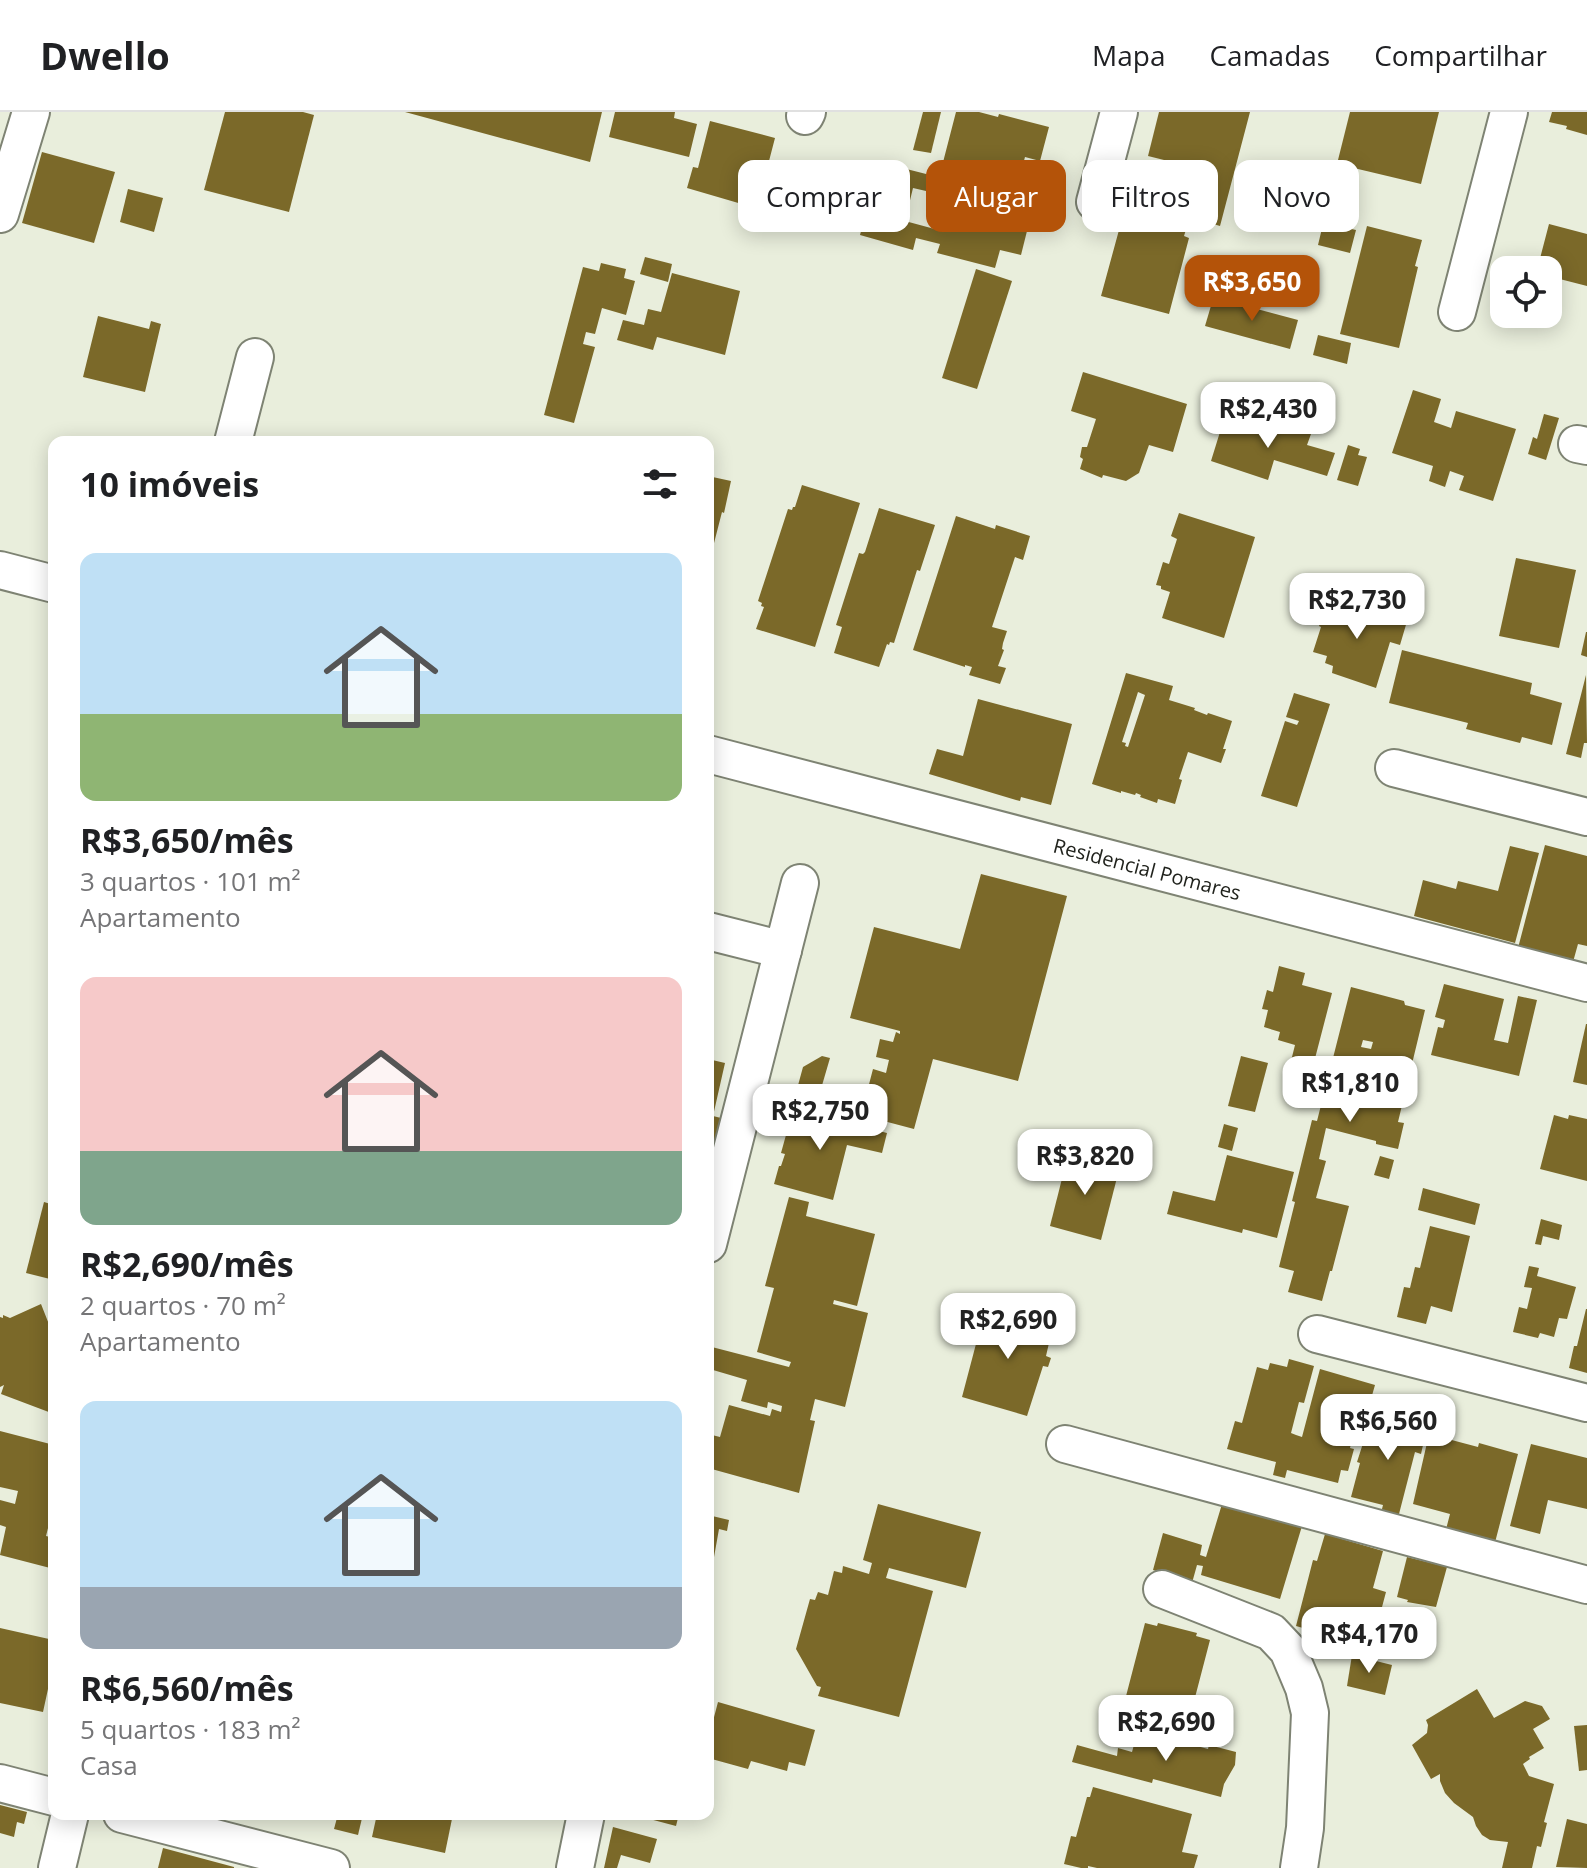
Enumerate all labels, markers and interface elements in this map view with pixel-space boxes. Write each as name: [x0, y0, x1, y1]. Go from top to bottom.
text: Dwello: [40, 29, 170, 81]
text: Mapa: [1092, 36, 1165, 74]
text: Camadas: [1209, 36, 1330, 74]
text: Compartilhar: [1374, 36, 1547, 74]
chip: Comprar: [738, 160, 910, 232]
chip: Alugar: [926, 160, 1066, 232]
chip: Filtros: [1082, 160, 1218, 232]
chip: Novo: [1234, 160, 1359, 232]
pin: R$3,650: [1178, 255, 1326, 323]
map controls: [1490, 256, 1562, 328]
button: locate: [1490, 256, 1562, 328]
text: R$3,650: [1203, 263, 1301, 299]
pin: R$2,430: [1194, 382, 1342, 450]
text: R$2,430: [1219, 390, 1317, 426]
text: 10 imóveis: [80, 461, 259, 507]
icon: filters: [638, 462, 682, 506]
pin: R$2,730: [1283, 573, 1431, 641]
text: R$2,730: [1308, 581, 1406, 617]
icon: home: [309, 605, 453, 749]
text: R$3,650/mês: [80, 817, 294, 863]
street label: Residencial Pomares: [1051, 831, 1244, 906]
text: 3 quartos · 101 m²: [80, 863, 301, 899]
text: Apartamento: [80, 899, 241, 935]
icon: home: [309, 1029, 453, 1173]
pin: R$1,810: [1276, 1056, 1424, 1124]
text: R$1,810: [1301, 1064, 1399, 1100]
pin: R$2,750: [746, 1084, 894, 1152]
text: R$2,750: [771, 1092, 869, 1128]
pin: R$3,820: [1011, 1129, 1159, 1197]
text: R$3,820: [1036, 1137, 1134, 1173]
text: R$2,690/mês: [80, 1241, 294, 1287]
text: 2 quartos · 70 m²: [80, 1287, 286, 1323]
pin: R$2,690: [934, 1293, 1082, 1361]
text: R$2,690: [959, 1301, 1057, 1337]
text: Apartamento: [80, 1323, 241, 1359]
pin: R$6,560: [1314, 1394, 1462, 1462]
text: R$6,560: [1339, 1402, 1437, 1438]
icon: home: [309, 1453, 453, 1597]
pin: R$4,170: [1295, 1607, 1443, 1675]
text: R$4,170: [1320, 1615, 1418, 1651]
text: R$6,560/mês: [80, 1665, 294, 1711]
pin: R$2,690: [1092, 1695, 1240, 1763]
text: R$2,690: [1117, 1703, 1215, 1739]
text: 5 quartos · 183 m²: [80, 1711, 301, 1747]
text: Casa: [80, 1747, 138, 1783]

